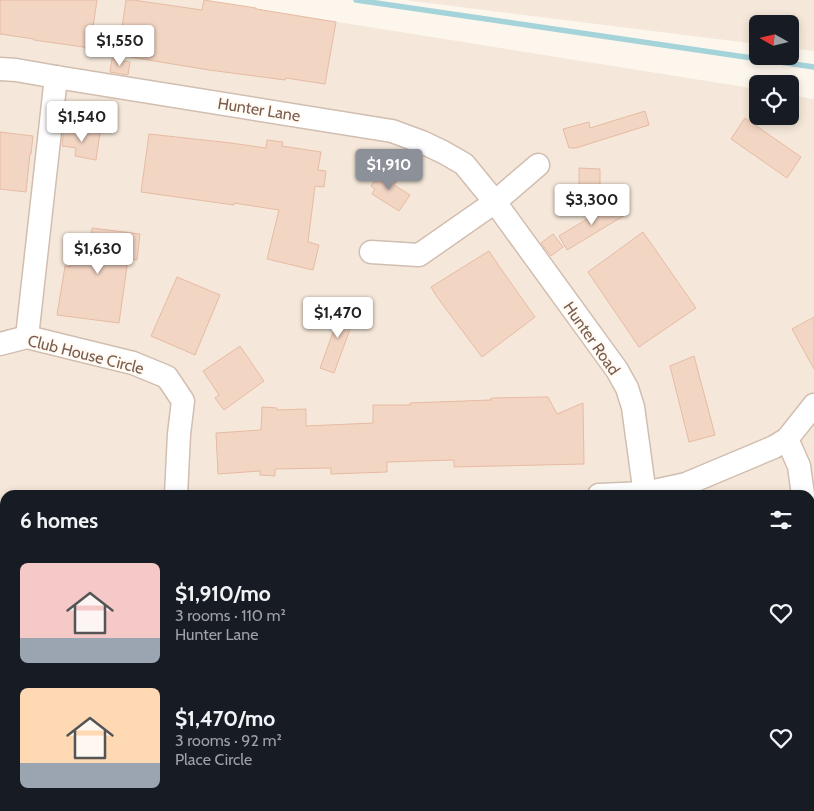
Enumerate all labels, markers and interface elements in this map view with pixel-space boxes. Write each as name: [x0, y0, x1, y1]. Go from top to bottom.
north arrow: [749, 15, 799, 65]
map controls: [749, 15, 799, 125]
pin: $1,550: [79, 24, 161, 67]
text: $1,550: [96, 31, 144, 50]
button: locate: [749, 75, 799, 125]
street label: Hunter Lane: [216, 94, 302, 125]
pin: $1,540: [41, 100, 123, 143]
text: $1,540: [58, 107, 106, 126]
pin: $1,910: [348, 148, 430, 191]
text: $1,910: [367, 155, 411, 174]
pin: $3,300: [551, 184, 633, 226]
text: $3,300: [566, 190, 618, 209]
pin: $1,630: [57, 232, 139, 275]
text: $1,630: [74, 239, 122, 258]
pin: $1,470: [297, 296, 379, 339]
street label: Hunter Road: [559, 298, 624, 379]
text: $1,470: [314, 303, 362, 322]
street label: Club House Circle: [26, 331, 146, 378]
icon: filters: [767, 506, 795, 534]
text: 6 homes: [20, 508, 98, 533]
text: $1,910/mo: [175, 581, 271, 606]
icon: home: [60, 583, 120, 643]
icon: heart: [767, 599, 795, 627]
text: 3 rooms · 110 m²: [175, 606, 286, 625]
text: Hunter Lane: [175, 625, 258, 644]
text: $1,470/mo: [175, 706, 275, 731]
icon: home: [60, 708, 120, 768]
icon: heart: [767, 724, 795, 752]
text: 3 rooms · 92 m²: [175, 731, 282, 750]
text: Place Circle: [175, 750, 252, 769]

